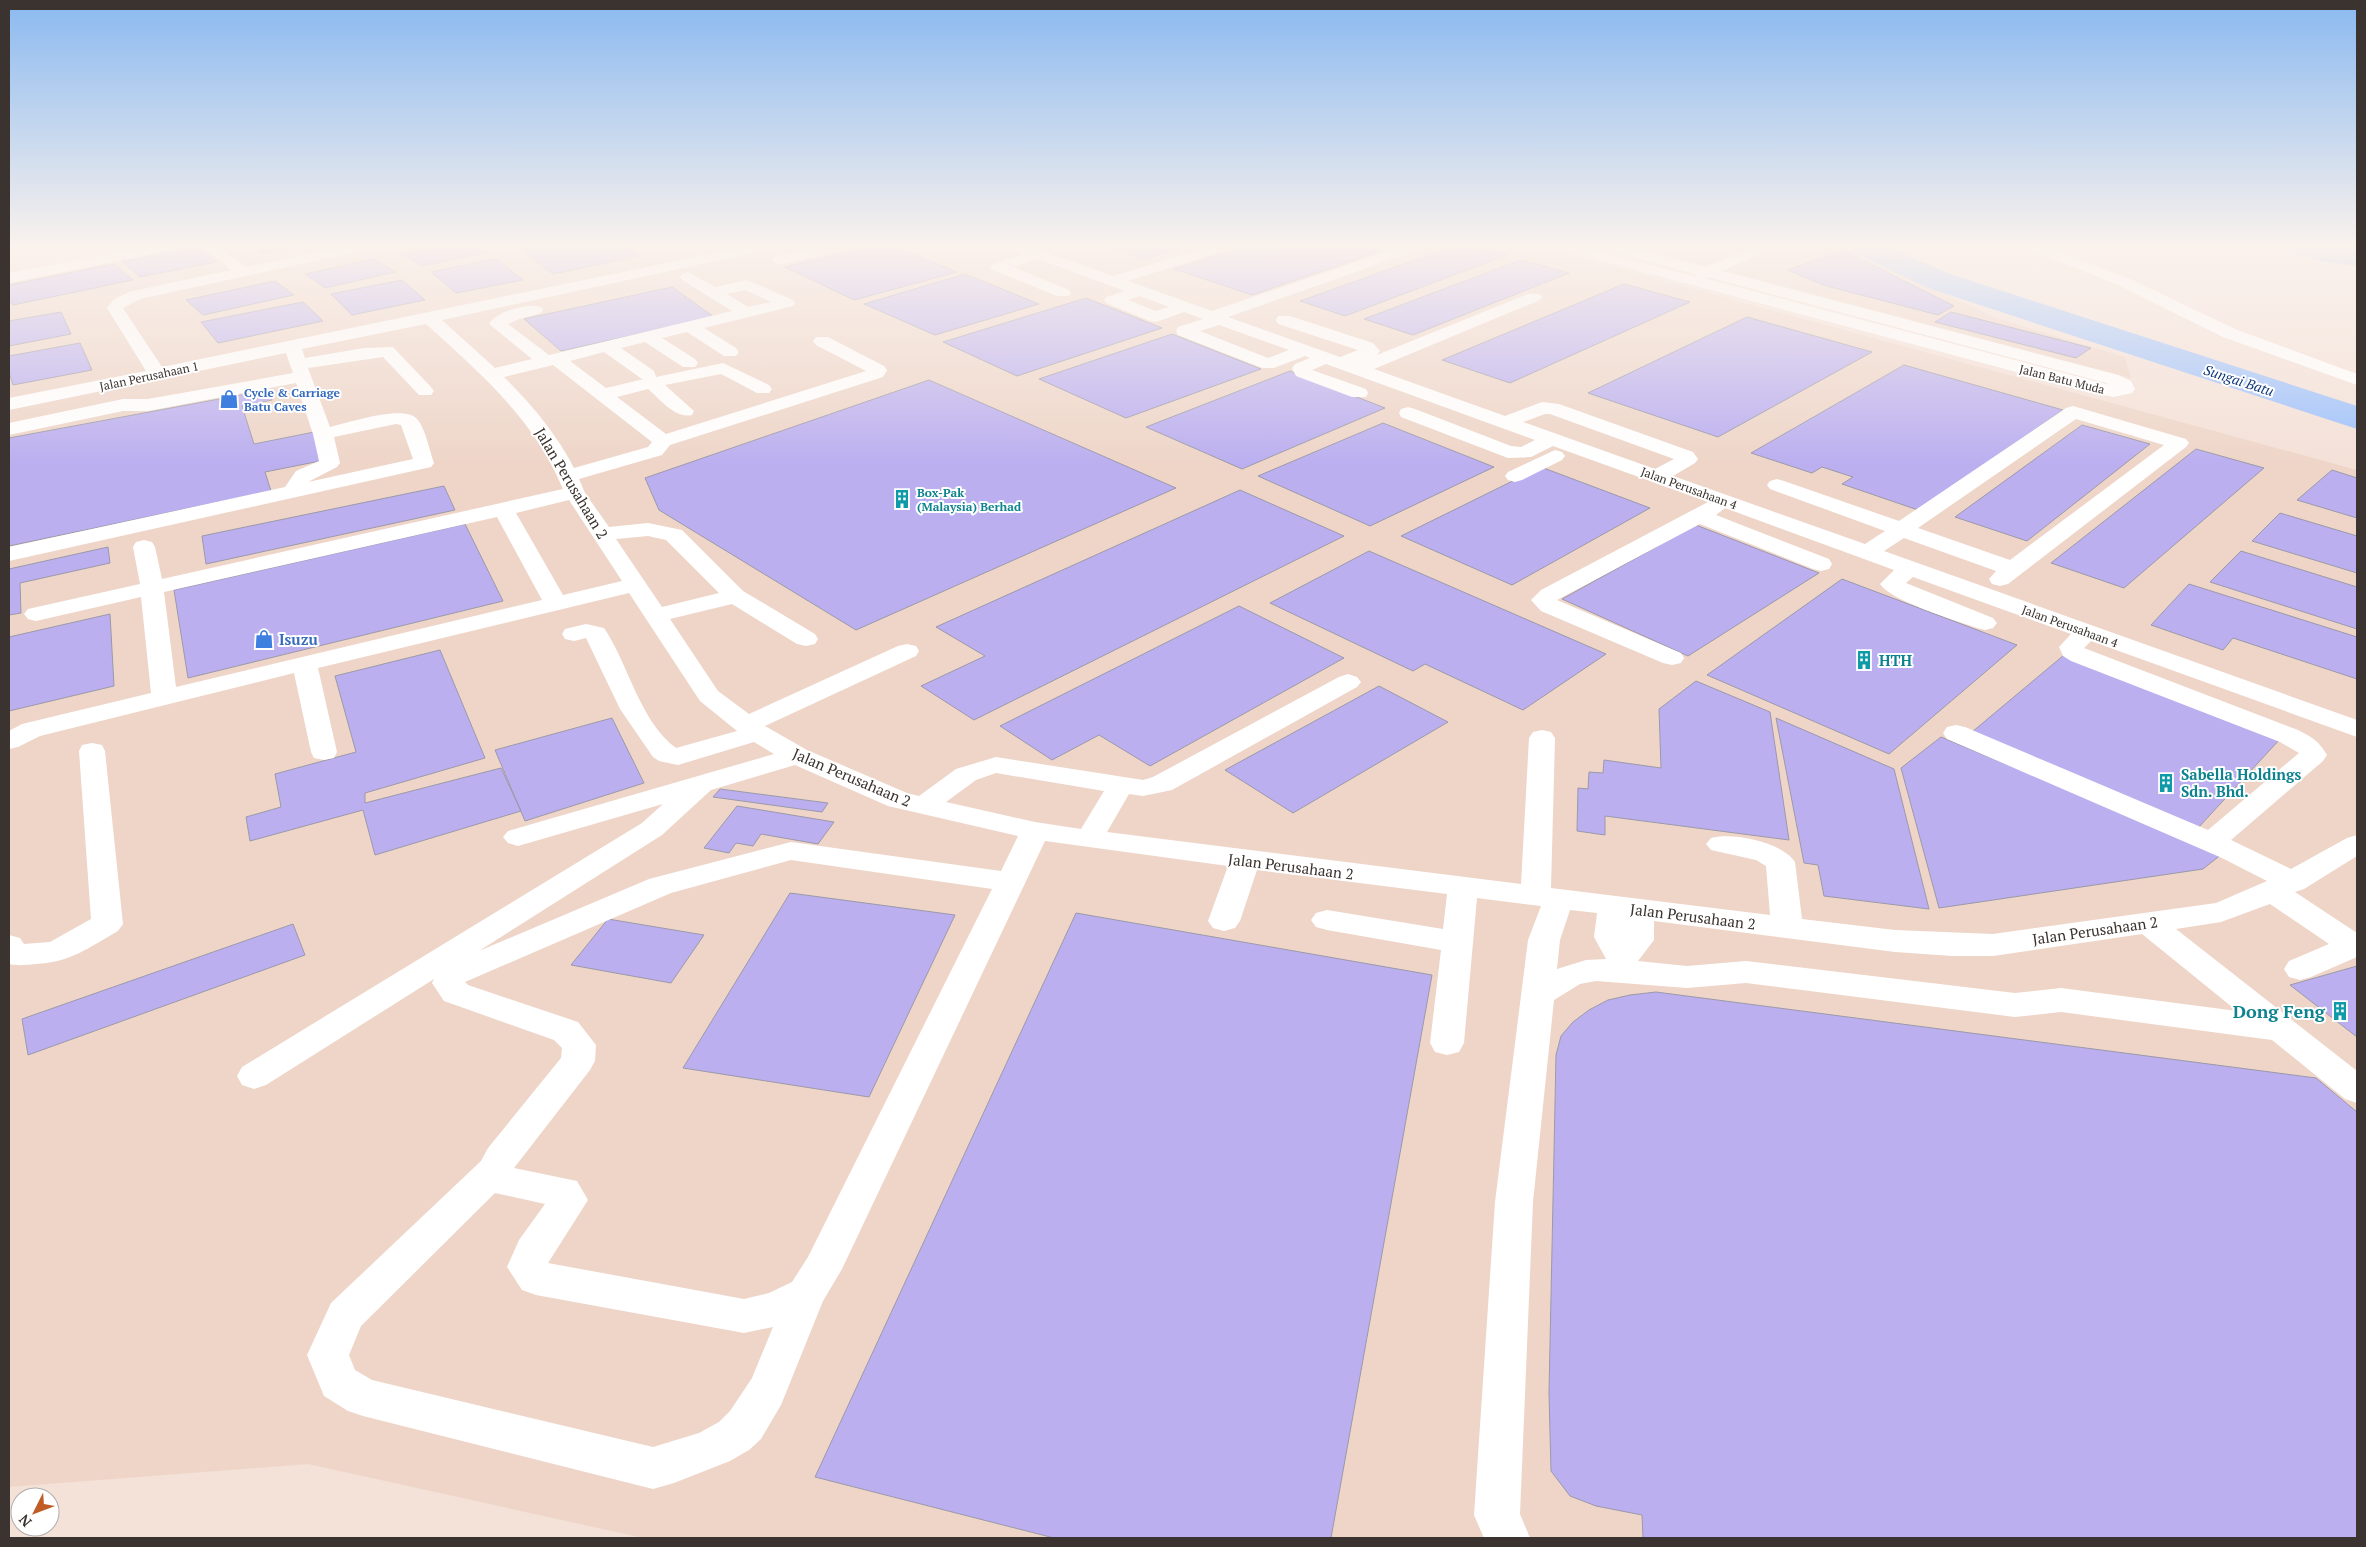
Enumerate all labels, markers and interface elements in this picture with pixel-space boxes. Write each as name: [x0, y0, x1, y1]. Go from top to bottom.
street label: Jalan Perusahaan 1: [98, 358, 200, 394]
water label: Sungai Batu: [2202, 360, 2276, 400]
street label: Jalan Batu Muda: [2018, 361, 2106, 397]
place label: Cycle & Carriage Batu Caves: [244, 385, 340, 414]
shop icon: Cycle & Carriage Batu Caves: [218, 388, 240, 410]
street label: Jalan Perusahaan 2: [531, 424, 613, 542]
street label: Jalan Perusahaan 4: [1639, 464, 1740, 513]
place label: Box-Pak (Malaysia) Berhad: [917, 485, 1022, 514]
building icon: Box-Pak (Malaysia) Berhad: [891, 488, 913, 510]
street label: Jalan Perusahaan 4: [2020, 602, 2121, 651]
shop icon: Isuzu: [253, 628, 275, 650]
place label: Isuzu: [279, 629, 318, 649]
building icon: HTH: [1853, 649, 1875, 671]
place label: HTH: [1879, 650, 1913, 670]
street label: Jalan Perusahaan 2: [790, 743, 914, 811]
place label: Sabella Holdings Sdn. Bhd.: [2181, 764, 2301, 801]
building icon: Sabella Holdings Sdn. Bhd.: [2155, 772, 2177, 794]
street label: Jalan Perusahaan 2: [1227, 848, 1355, 884]
street label: Jalan Perusahaan 2: [1629, 898, 1757, 934]
street label: Jalan Perusahaan 2: [2031, 911, 2159, 949]
place label: Dong Feng: [2233, 999, 2326, 1023]
building icon: Dong Feng: [2329, 1000, 2351, 1022]
north arrow: [10, 1487, 60, 1537]
text: N: [14, 1510, 36, 1531]

